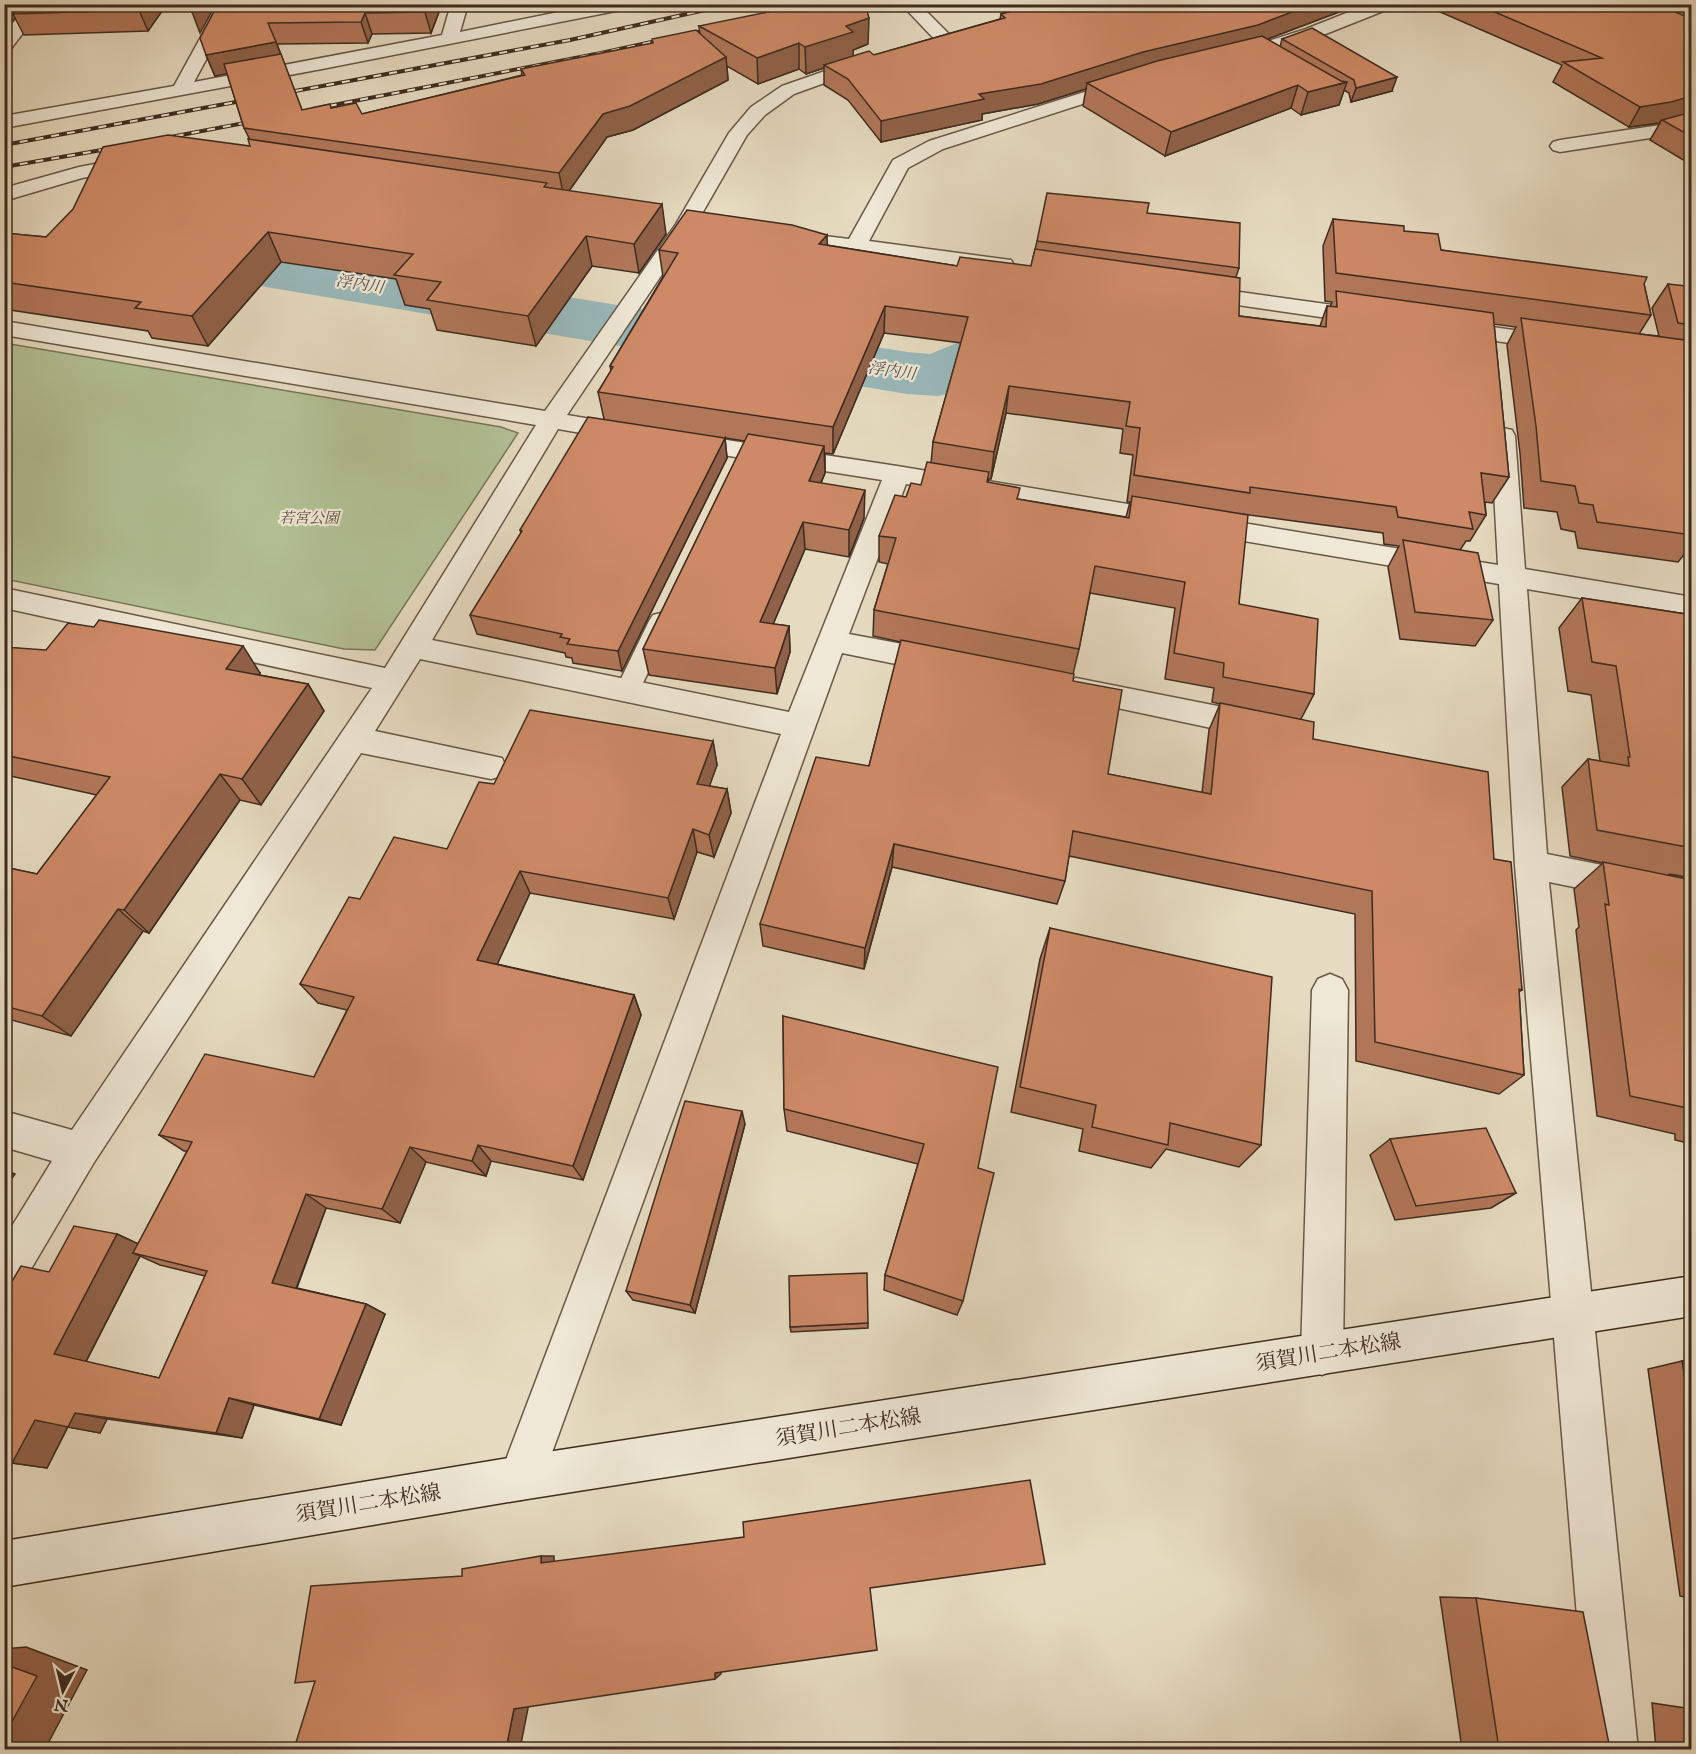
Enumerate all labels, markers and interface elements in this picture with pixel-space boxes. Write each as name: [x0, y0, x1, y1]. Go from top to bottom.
water label: 浮内川: [334, 271, 387, 299]
water label: 浮内川: [867, 359, 919, 386]
park label: 若宮公園: [279, 509, 342, 528]
street label: 須賀川二本松線: [1254, 1329, 1403, 1378]
street label: 須賀川二本松線: [774, 1404, 923, 1453]
street label: 須賀川二本松線: [294, 1480, 443, 1529]
north arrow: [33, 1661, 93, 1721]
text: N: [53, 1693, 70, 1715]

